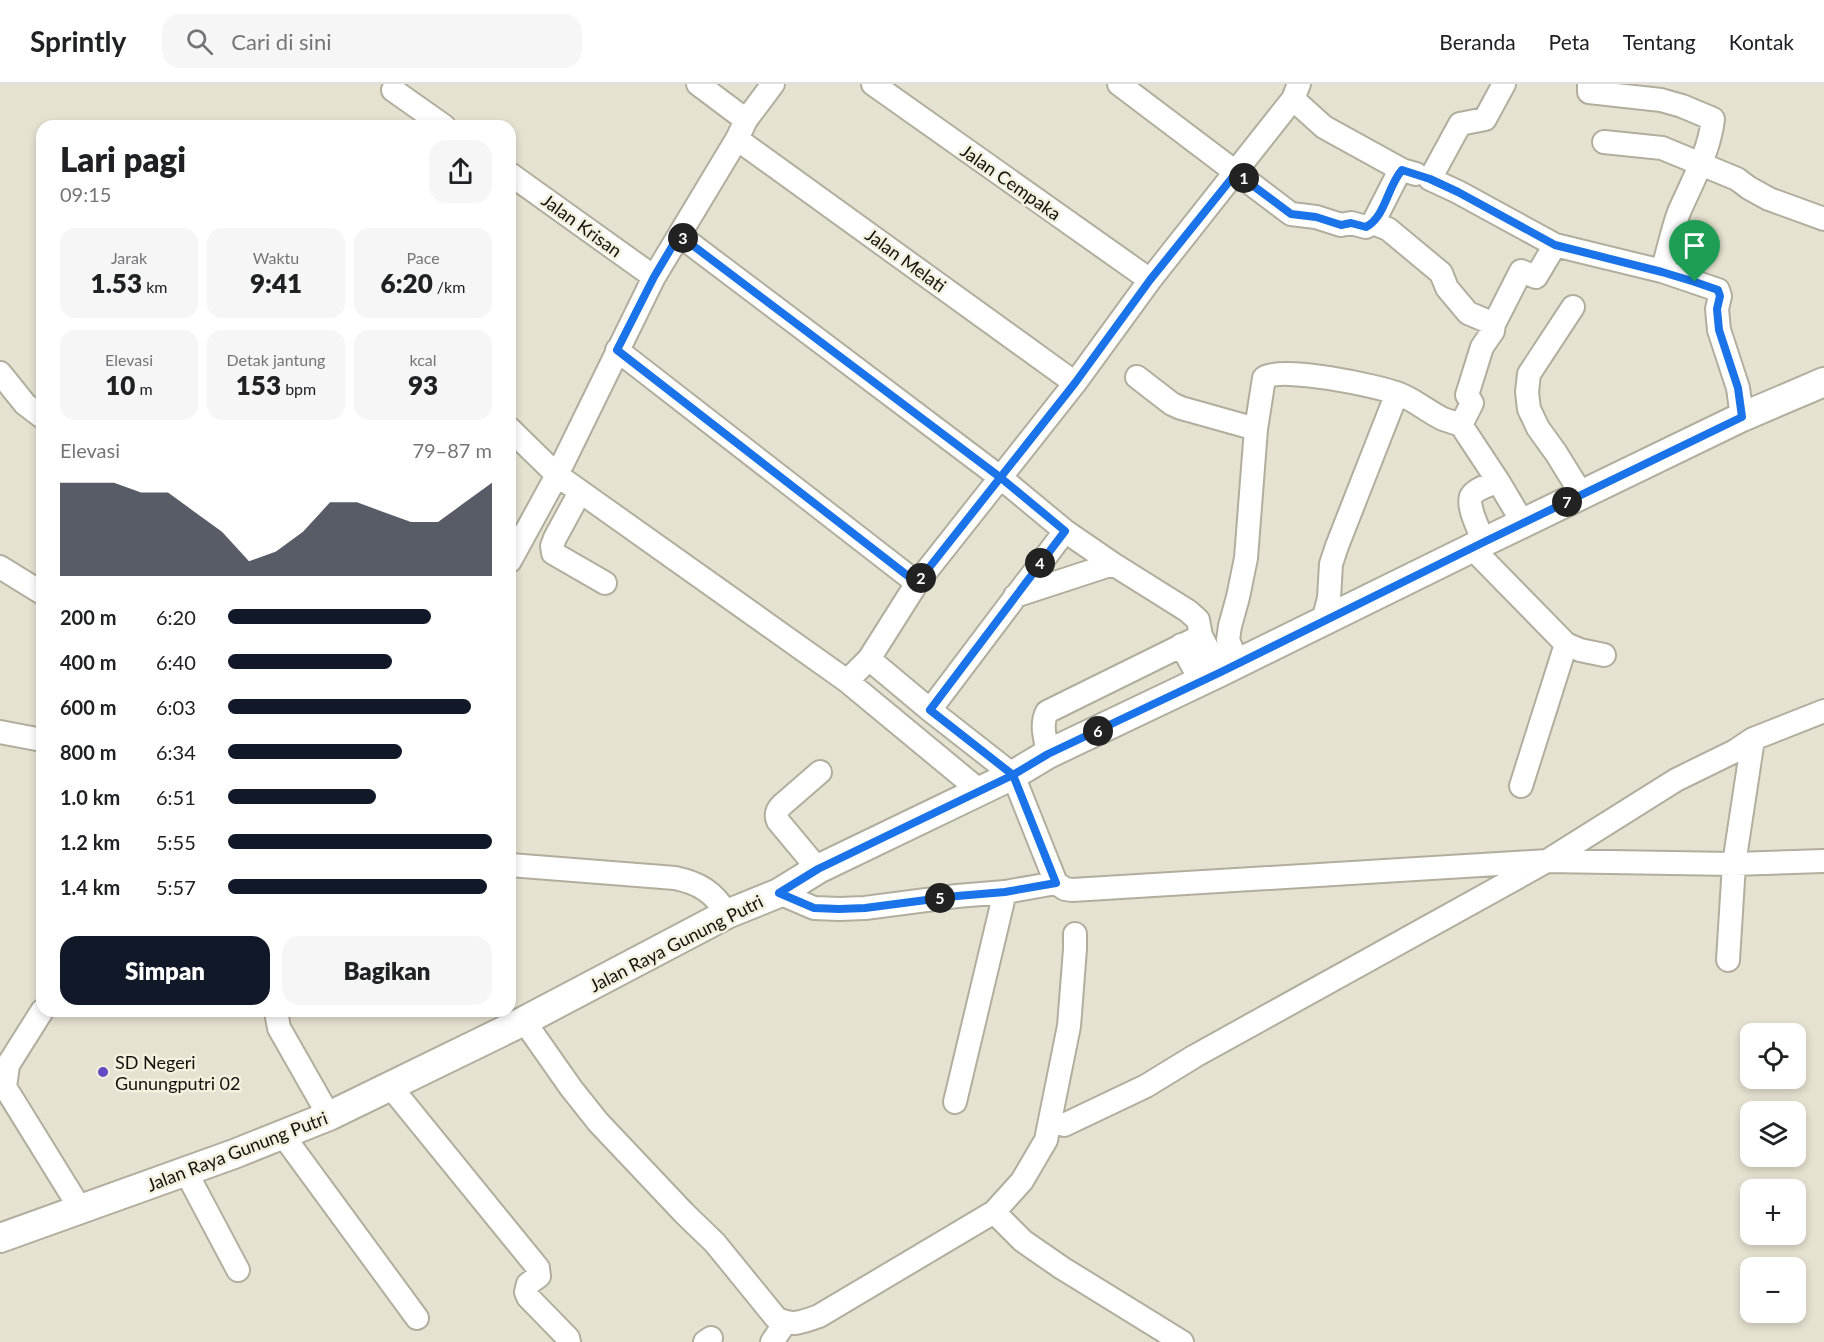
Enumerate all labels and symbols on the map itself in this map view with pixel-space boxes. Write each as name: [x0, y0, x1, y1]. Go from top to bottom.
street label: Jalan Cempaka: [957, 139, 1065, 225]
pin: 1: [1229, 163, 1259, 193]
street label: Jalan Krisan: [538, 189, 626, 261]
pin: [1669, 220, 1720, 282]
pin: 3: [668, 223, 698, 253]
street label: Jalan Melati: [861, 223, 951, 297]
pin: 7: [1552, 487, 1582, 517]
pin: 4: [1025, 548, 1055, 578]
pin: 2: [906, 563, 936, 593]
pin: 6: [1083, 716, 1113, 746]
pin: 5: [925, 883, 955, 913]
street label: Jalan Raya Gunung Putri: [586, 890, 766, 996]
place label: SD Negeri Gunungputri 02: [115, 1051, 240, 1094]
marker: SD Negeri Gunungputri 02: [96, 1065, 110, 1079]
street label: Jalan Raya Gunung Putri: [144, 1106, 330, 1196]

